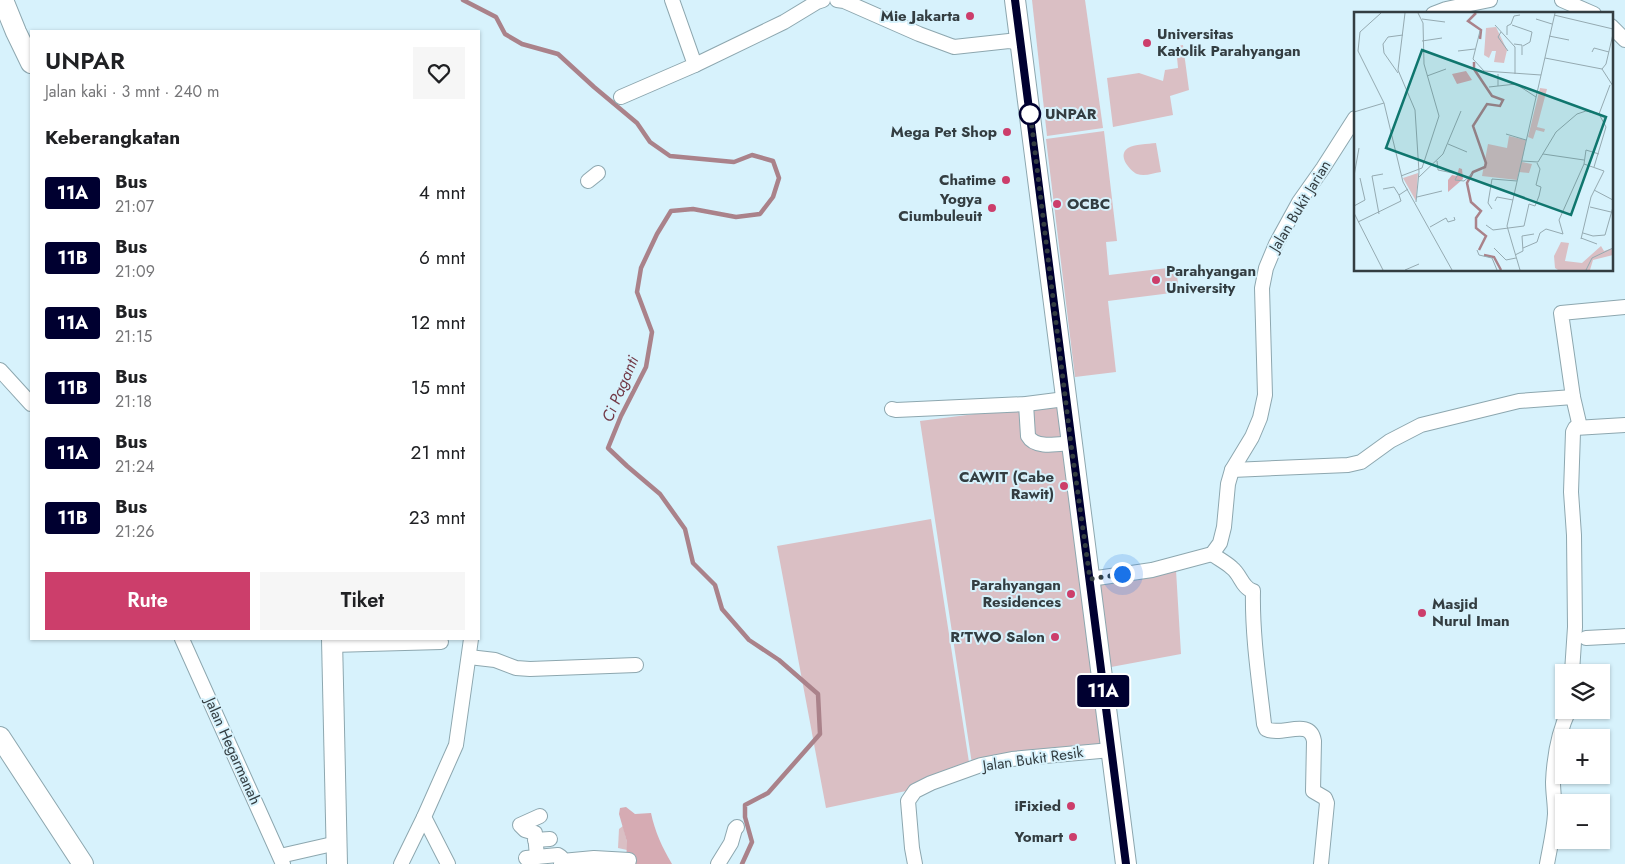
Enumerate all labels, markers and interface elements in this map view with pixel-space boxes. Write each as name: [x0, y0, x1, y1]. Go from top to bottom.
place label: Mie Jakarta: [881, 5, 960, 27]
marker: Mie Jakarta: [964, 10, 976, 22]
inset map: [1354, 12, 1612, 271]
place label: Universitas Katolik Parahyangan: [1157, 23, 1301, 62]
marker: Universitas Katolik Parahyangan: [1141, 37, 1153, 49]
text: UNPAR: [45, 43, 125, 78]
button: heart: [413, 47, 465, 99]
text: Jalan kaki · 3 mnt · 240 m: [45, 80, 219, 103]
marker: UNPAR: [1019, 103, 1041, 125]
place label: UNPAR: [1045, 103, 1097, 125]
place label: Mega Pet Shop: [891, 121, 997, 143]
text: Keberangkatan: [45, 124, 180, 151]
marker: Mega Pet Shop: [1001, 126, 1013, 138]
street label: Jalan Bukit Jarian: [1263, 156, 1336, 258]
text: Bus: [115, 168, 147, 195]
place label: Chatime: [939, 169, 996, 191]
marker: Chatime: [1000, 174, 1012, 186]
text: 4 mnt: [419, 179, 465, 206]
text: 11A: [57, 180, 88, 206]
place label: Yogya Ciumbuleuit: [898, 188, 982, 227]
place label: OCBC: [1067, 193, 1110, 215]
text: 21:07: [115, 195, 154, 218]
marker: OCBC: [1051, 198, 1063, 210]
marker: Yogya Ciumbuleuit: [986, 202, 998, 214]
text: Bus: [115, 233, 147, 260]
text: 6 mnt: [419, 244, 465, 271]
text: 11B: [57, 245, 88, 271]
text: 21:09: [115, 260, 155, 283]
place label: Parahyangan University: [1166, 260, 1256, 299]
marker: Parahyangan University: [1150, 274, 1162, 286]
text: Bus: [115, 298, 147, 325]
text: 12 mnt: [411, 309, 465, 336]
text: 11A: [57, 310, 88, 336]
text: 21:15: [115, 325, 152, 348]
water label: Ci Paganti: [596, 351, 645, 426]
text: Bus: [115, 363, 147, 390]
text: 15 mnt: [411, 374, 465, 401]
text: 11B: [57, 375, 88, 401]
text: 21:18: [115, 390, 152, 413]
text: Bus: [115, 428, 147, 455]
text: 21 mnt: [411, 439, 465, 466]
text: 11A: [57, 440, 88, 466]
text: 21:24: [115, 455, 155, 478]
place label: CAWIT (Cabe Rawit): [959, 466, 1054, 505]
marker: CAWIT (Cabe Rawit): [1058, 480, 1070, 492]
text: Bus: [115, 493, 147, 520]
text: 23 mnt: [409, 504, 465, 531]
text: 11B: [57, 505, 88, 531]
text: 21:26: [115, 520, 154, 543]
your location: [1110, 562, 1135, 587]
button: Rute: [45, 572, 250, 630]
button: Tiket: [260, 572, 465, 630]
place label: Parahyangan Residences: [971, 574, 1061, 613]
marker: Parahyangan Residences: [1065, 588, 1077, 600]
place label: Masjid Nurul Iman: [1432, 593, 1510, 632]
marker: Masjid Nurul Iman: [1416, 607, 1428, 619]
place label: R'TWO Salon: [950, 626, 1045, 648]
marker: R'TWO Salon: [1049, 631, 1061, 643]
map controls: [1555, 664, 1610, 849]
button: layers: [1555, 664, 1610, 719]
line badge: 11A: [1074, 675, 1132, 707]
text: 11A: [1087, 678, 1119, 704]
street label: Jalan Hegarmanah: [199, 692, 266, 808]
button: +: [1555, 729, 1610, 784]
street label: Jalan Bukit Resik: [979, 741, 1085, 777]
button: −: [1555, 794, 1610, 849]
place label: iFixied: [1014, 795, 1061, 817]
marker: iFixied: [1065, 800, 1077, 812]
place label: Yomart: [1013, 826, 1063, 848]
marker: Yomart: [1067, 831, 1079, 843]

